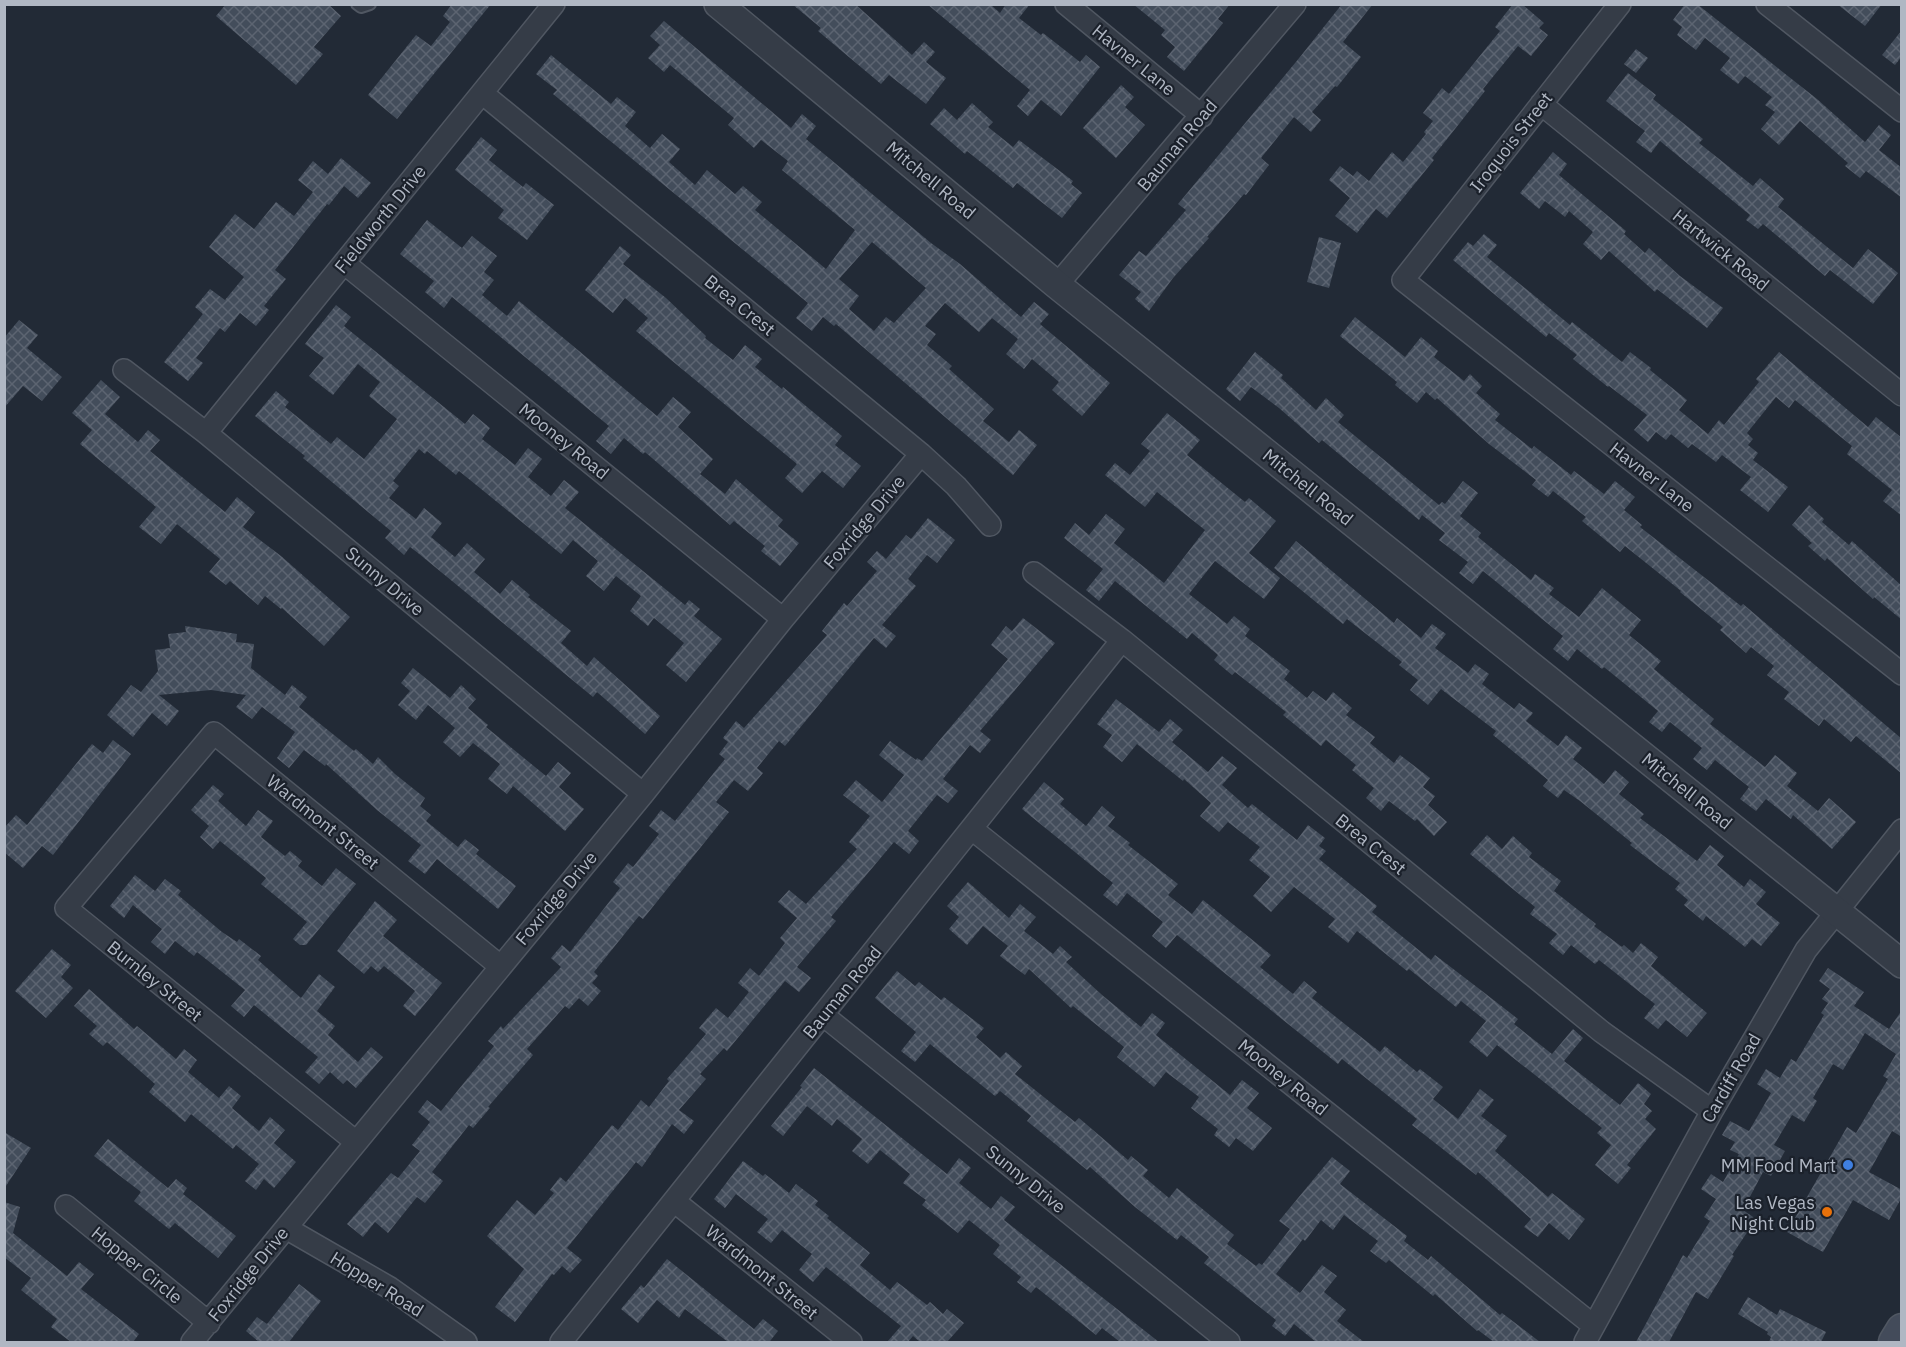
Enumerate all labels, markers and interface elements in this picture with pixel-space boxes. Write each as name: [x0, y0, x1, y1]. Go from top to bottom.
street label: Havner Lane: [1088, 19, 1180, 101]
street label: Iroquois Street: [1465, 87, 1557, 197]
street label: Bauman Road: [1132, 94, 1222, 196]
street label: Mitchell Road: [882, 136, 980, 224]
street label: Fieldworth Drive: [329, 160, 431, 278]
street label: Hartwick Road: [1668, 204, 1774, 296]
street label: Brea Crest: [700, 269, 780, 341]
street label: Mooney Road: [514, 398, 614, 484]
street label: Havner Lane: [1605, 437, 1699, 517]
street label: Mitchell Road: [1258, 443, 1358, 531]
street label: Foxridge Drive: [818, 470, 910, 574]
street label: Sunny Drive: [341, 541, 429, 621]
street label: Mitchell Road: [1637, 747, 1737, 835]
street label: Wardmont Street: [262, 770, 384, 874]
street label: Brea Crest: [1331, 808, 1411, 880]
street label: Foxridge Drive: [510, 846, 602, 950]
street label: Burnley Street: [103, 936, 207, 1026]
street label: Bauman Road: [798, 941, 886, 1043]
street label: Cardiff Road: [1696, 1029, 1766, 1127]
street label: Mooney Road: [1233, 1034, 1333, 1120]
street label: Sunny Drive: [981, 1140, 1071, 1218]
place label: MM Food Mart: [1721, 1154, 1836, 1177]
marker: MM Food Mart: [1841, 1158, 1855, 1172]
place label: Las Vegas Night Club: [1731, 1191, 1815, 1235]
marker: Las Vegas Night Club: [1820, 1205, 1834, 1219]
street label: Wardmont Street: [701, 1220, 823, 1324]
street label: Hopper Circle: [87, 1221, 187, 1309]
street label: Foxridge Drive: [203, 1222, 293, 1326]
street label: Hopper Road: [326, 1246, 428, 1322]

